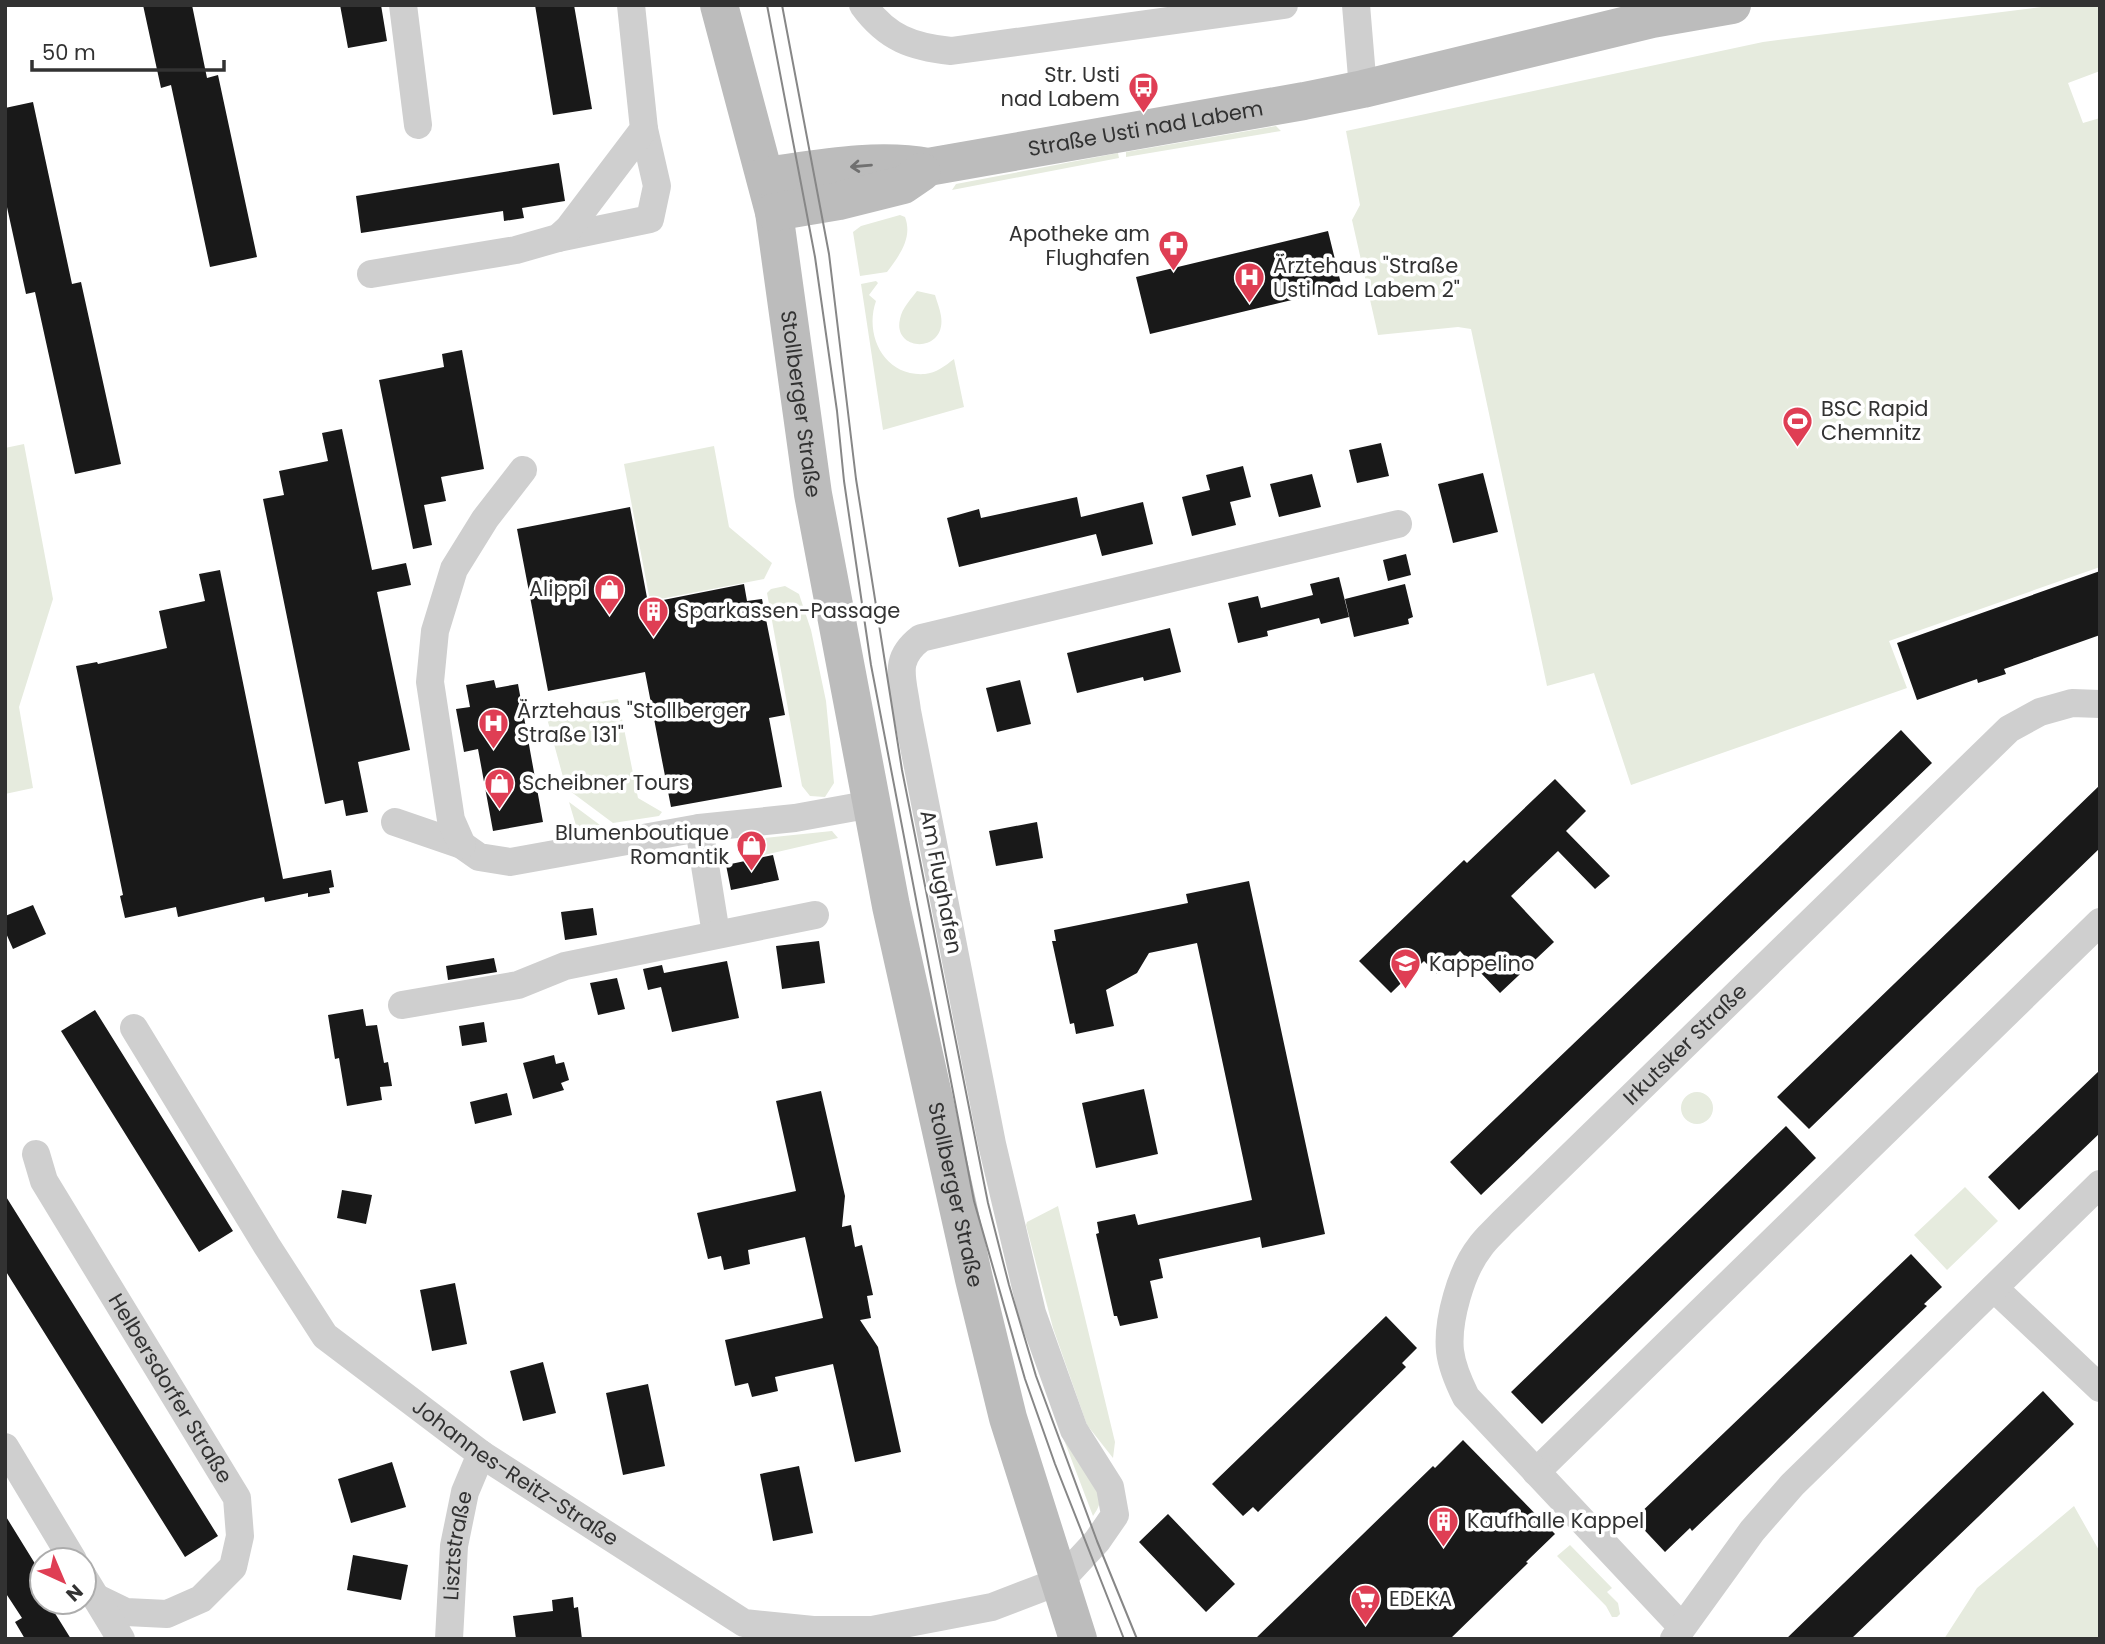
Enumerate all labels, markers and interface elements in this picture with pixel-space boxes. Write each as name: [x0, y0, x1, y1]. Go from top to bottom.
scale bar: [32, 28, 224, 72]
text: 50 m: [42, 38, 96, 67]
place label: Str. Usti nad Labem: [1000, 60, 1120, 113]
bus stop icon: Str. Usti nad Labem: [1126, 70, 1160, 114]
street label: Straße Usti nad Labem: [1026, 93, 1265, 163]
one-way arrow: [850, 160, 873, 173]
place label: Apotheke am Flughafen: [1009, 219, 1150, 272]
pharmacy icon: Apotheke am Flughafen: [1156, 229, 1190, 273]
place label: Ärztehaus "Straße Usti nad Labem 2": [1273, 251, 1460, 304]
hospital icon: Ärztehaus "Straße Usti nad Labem 2": [1233, 261, 1267, 305]
street label: Stollberger Straße: [774, 308, 828, 499]
place label: BSC Rapid Chemnitz: [1821, 394, 1929, 447]
sports icon: BSC Rapid Chemnitz: [1781, 404, 1815, 448]
shop icon: Alippi: [593, 572, 627, 616]
place label: Alippi: [529, 574, 587, 603]
building icon: Sparkassen-Passage: [637, 594, 671, 638]
place label: Sparkassen-Passage: [677, 596, 900, 625]
place label: Ärztehaus "Stollberger Straße 131": [517, 696, 747, 749]
hospital icon: Ärztehaus "Stollberger Straße 131": [477, 706, 511, 750]
shop icon: Scheibner Tours: [482, 766, 516, 810]
place label: Scheibner Tours: [522, 768, 690, 797]
street label: Am Flughafen: [913, 808, 970, 956]
place label: Blumenboutique Romantik: [555, 818, 729, 871]
shop icon: Blumenboutique Romantik: [735, 828, 769, 872]
school or university icon: Kappelino: [1389, 947, 1423, 991]
place label: Kappelino: [1429, 949, 1534, 978]
street label: Irkutsker Straße: [1617, 977, 1753, 1111]
street label: Stollberger Straße: [921, 1099, 991, 1290]
street label: Helbersdorfer Straße: [102, 1288, 240, 1488]
street label: Johannes-Reitz-Straße: [406, 1392, 624, 1553]
street label: Lisztstraße: [436, 1488, 479, 1601]
building icon: Kaufhalle Kappel: [1427, 1504, 1461, 1548]
place label: Kaufhalle Kappel: [1467, 1506, 1644, 1535]
north arrow: [28, 1546, 98, 1616]
text: N: [60, 1578, 89, 1608]
supermarket icon: EDEKA: [1349, 1582, 1383, 1626]
place label: EDEKA: [1389, 1584, 1452, 1613]

